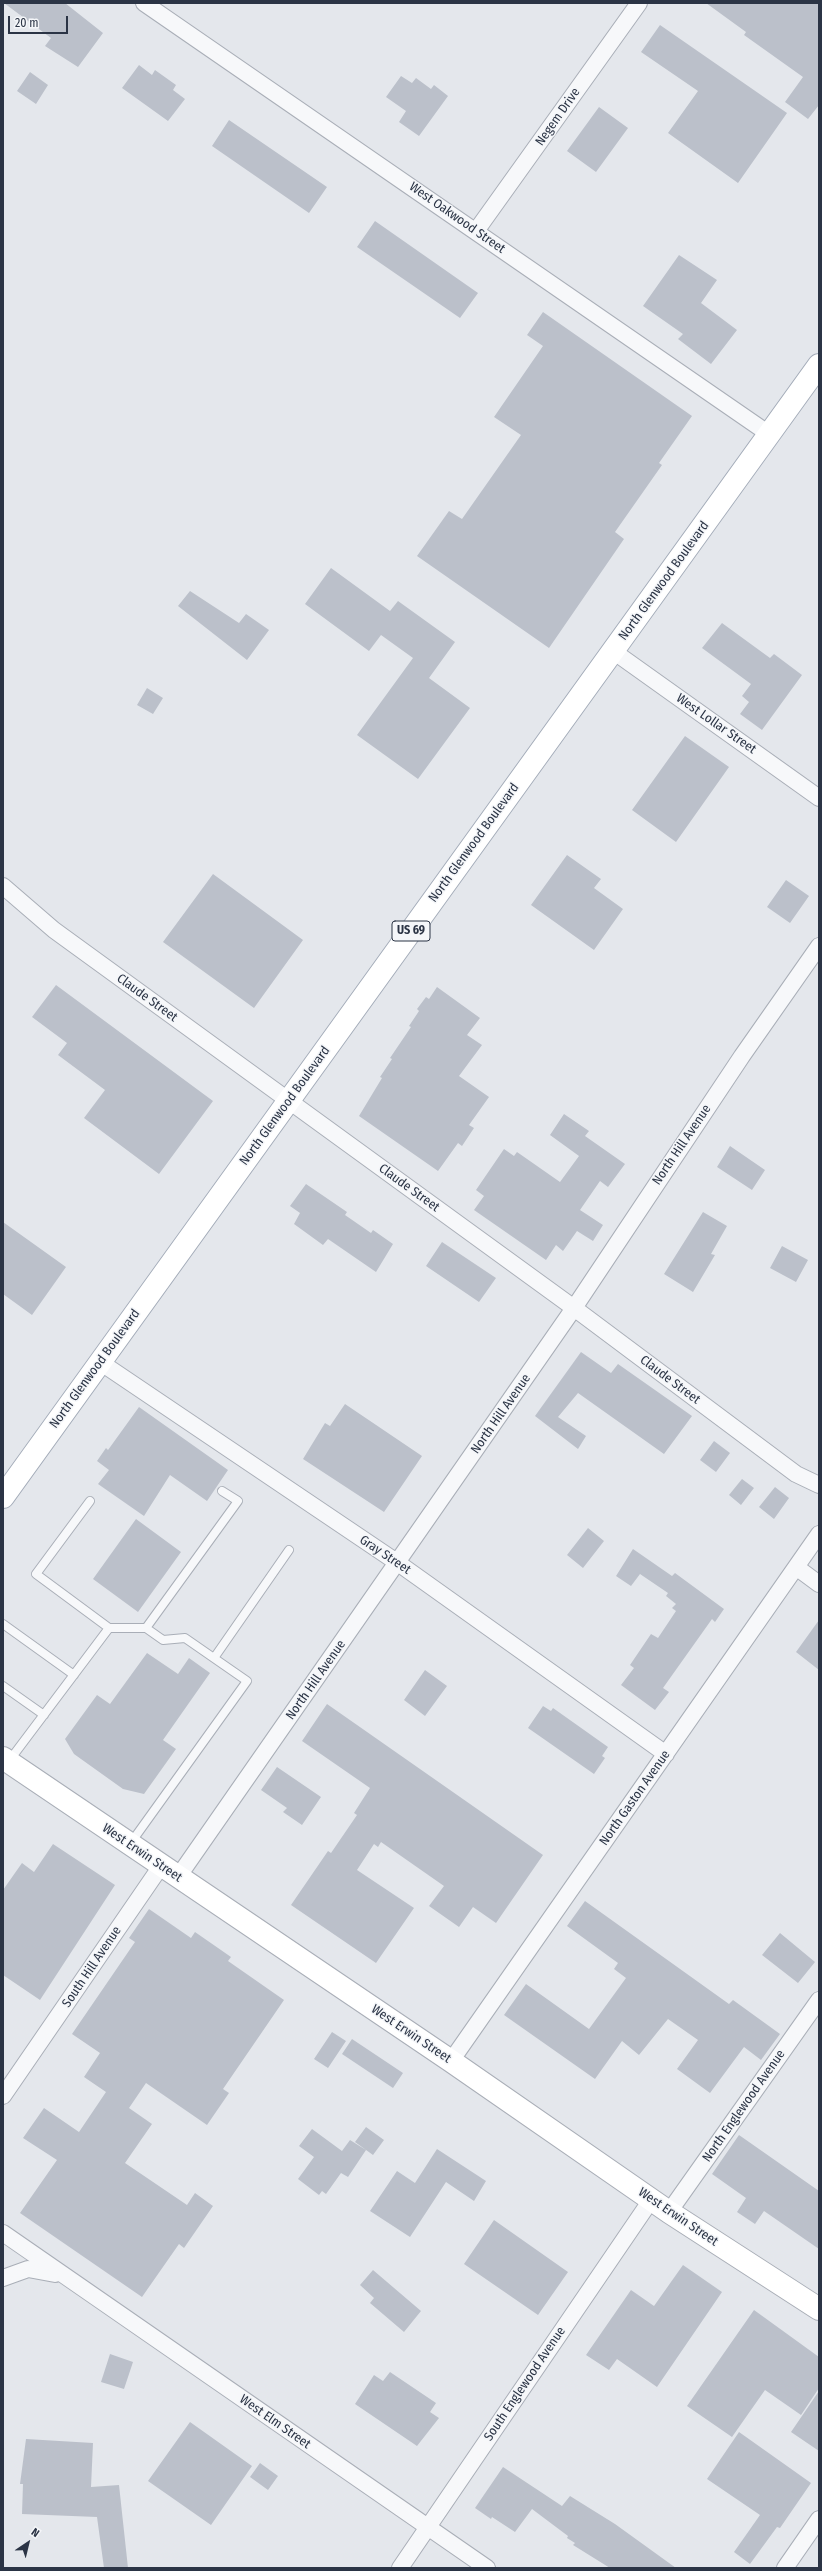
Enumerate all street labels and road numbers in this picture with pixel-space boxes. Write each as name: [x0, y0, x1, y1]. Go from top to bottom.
street label: Negem Drive: [532, 85, 584, 149]
street label: West Oakwood Street: [406, 179, 508, 257]
street label: North Glenwood Boulevard: [616, 518, 712, 644]
street label: West Lollar Street: [673, 691, 759, 757]
street label: North Glenwood Boulevard: [426, 780, 522, 906]
road number: US 69: [392, 921, 430, 941]
street label: Claude Street: [114, 971, 180, 1025]
street label: North Glenwood Boulevard: [237, 1043, 333, 1169]
street label: North Hill Avenue: [649, 1102, 715, 1188]
street label: Claude Street: [376, 1161, 442, 1215]
street label: North Glenwood Boulevard: [47, 1306, 143, 1432]
street label: Claude Street: [637, 1352, 703, 1408]
street label: North Hill Avenue: [468, 1371, 534, 1457]
street label: Gray Street: [356, 1532, 414, 1578]
street label: North Hill Avenue: [283, 1637, 349, 1723]
street label: North Gaston Avenue: [596, 1747, 674, 1849]
street label: West Erwin Street: [99, 1821, 185, 1885]
street label: South Hill Avenue: [59, 1924, 125, 2010]
street label: West Erwin Street: [368, 2002, 454, 2066]
street label: North Englewood Avenue: [699, 2047, 789, 2165]
street label: West Erwin Street: [635, 2185, 721, 2249]
street label: South Englewood Avenue: [481, 2324, 569, 2444]
street label: West Elm Street: [236, 2392, 314, 2452]

